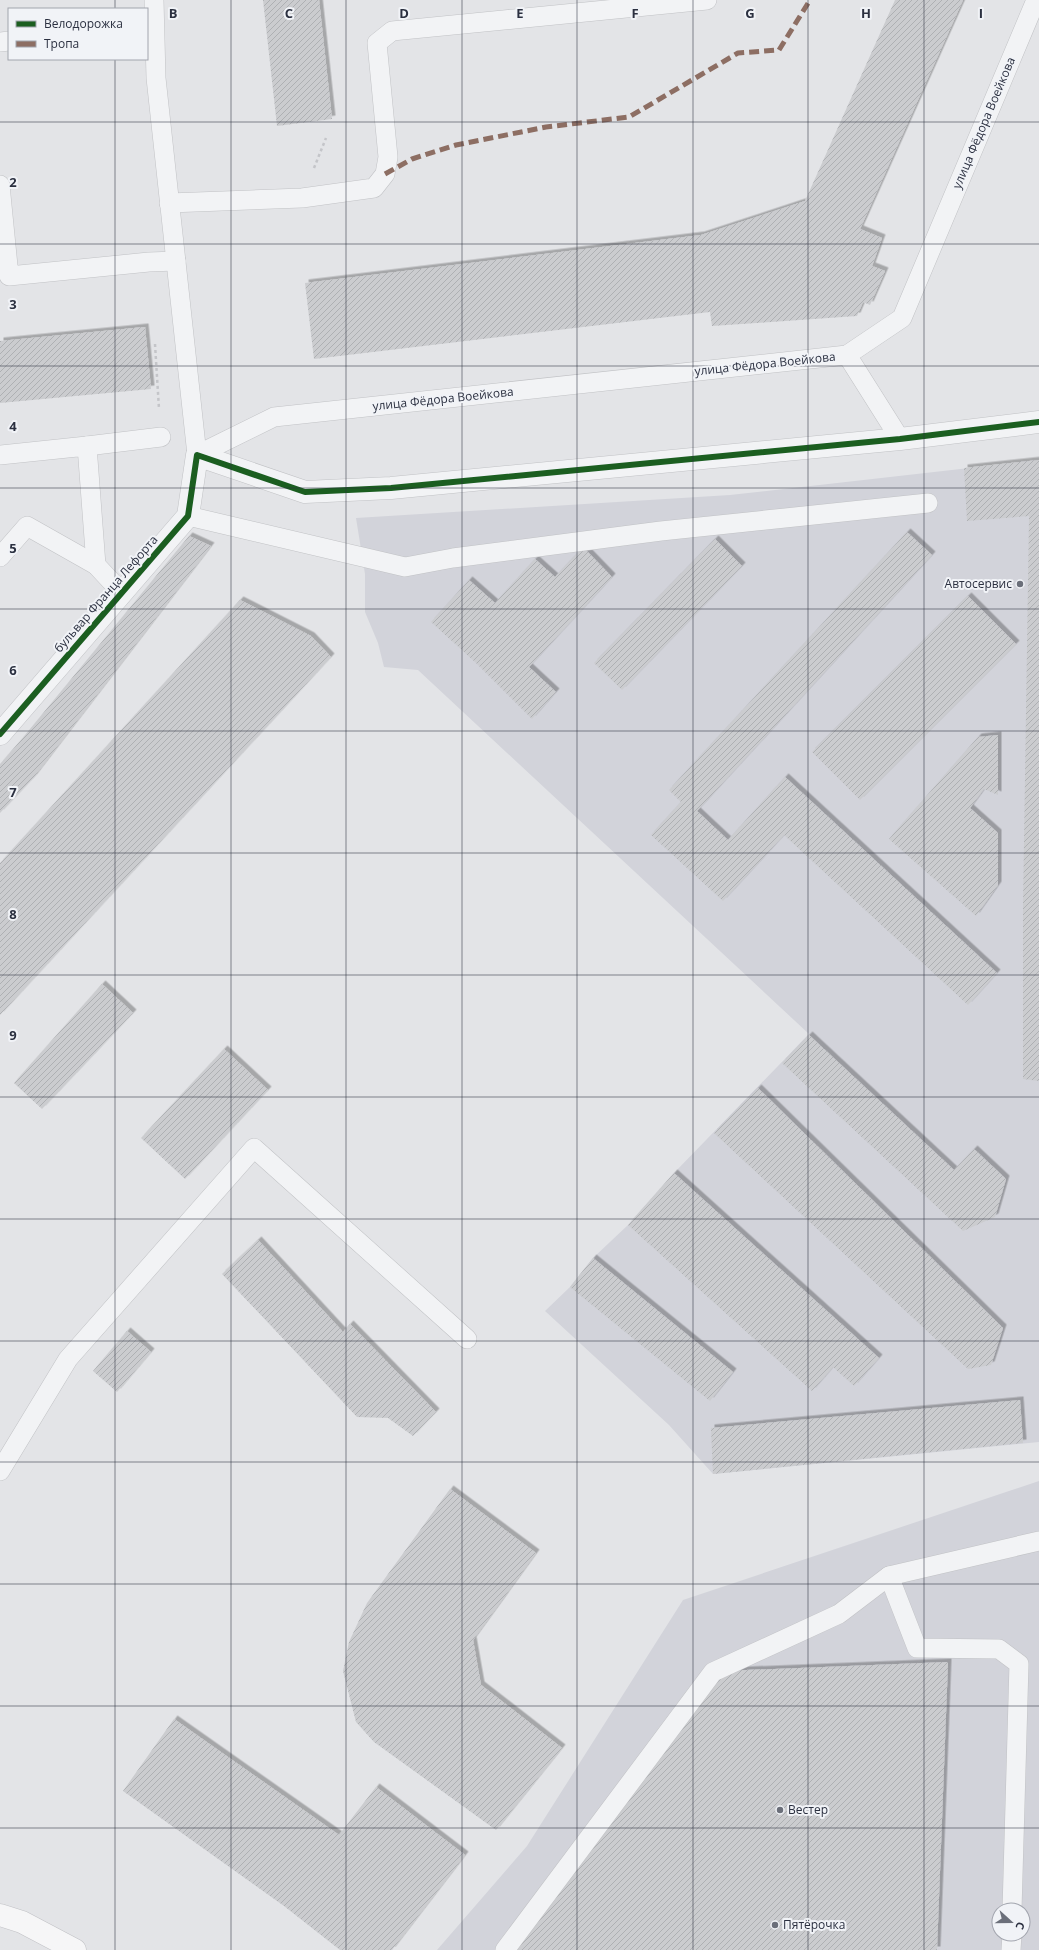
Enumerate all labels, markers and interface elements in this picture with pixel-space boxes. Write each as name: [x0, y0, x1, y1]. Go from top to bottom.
text: B: [169, 4, 178, 22]
text: C: [285, 4, 293, 22]
text: D: [399, 4, 409, 22]
text: E: [516, 4, 524, 22]
text: F: [631, 4, 639, 22]
text: G: [745, 4, 755, 22]
text: H: [861, 4, 871, 22]
text: I: [979, 4, 983, 22]
legend: [8, 8, 148, 60]
text: Велодорожка: [44, 15, 123, 32]
text: Тропа: [44, 35, 79, 52]
street label: улица Фёдора Воейкова: [948, 54, 1019, 191]
text: 2: [9, 173, 17, 191]
text: 3: [9, 295, 17, 313]
street label: улица Фёдора Воейкова: [694, 348, 836, 379]
street label: улица Фёдора Воейкова: [372, 383, 514, 414]
text: 4: [9, 417, 17, 435]
street label: бульвар Франца Лефорта: [50, 531, 161, 656]
text: 5: [9, 539, 17, 557]
place label: Автосервис: [945, 575, 1012, 592]
marker: Автосервис: [1015, 579, 1025, 589]
text: 6: [9, 661, 17, 679]
text: 7: [9, 783, 17, 801]
text: 8: [9, 905, 17, 923]
text: 9: [9, 1026, 17, 1044]
place label: Вестер: [788, 1801, 828, 1818]
marker: Вестер: [775, 1805, 785, 1815]
north arrow: [991, 1902, 1031, 1942]
place label: Пятёрочка: [783, 1916, 845, 1933]
marker: Пятёрочка: [770, 1920, 780, 1930]
text: С: [1013, 1920, 1029, 1932]

